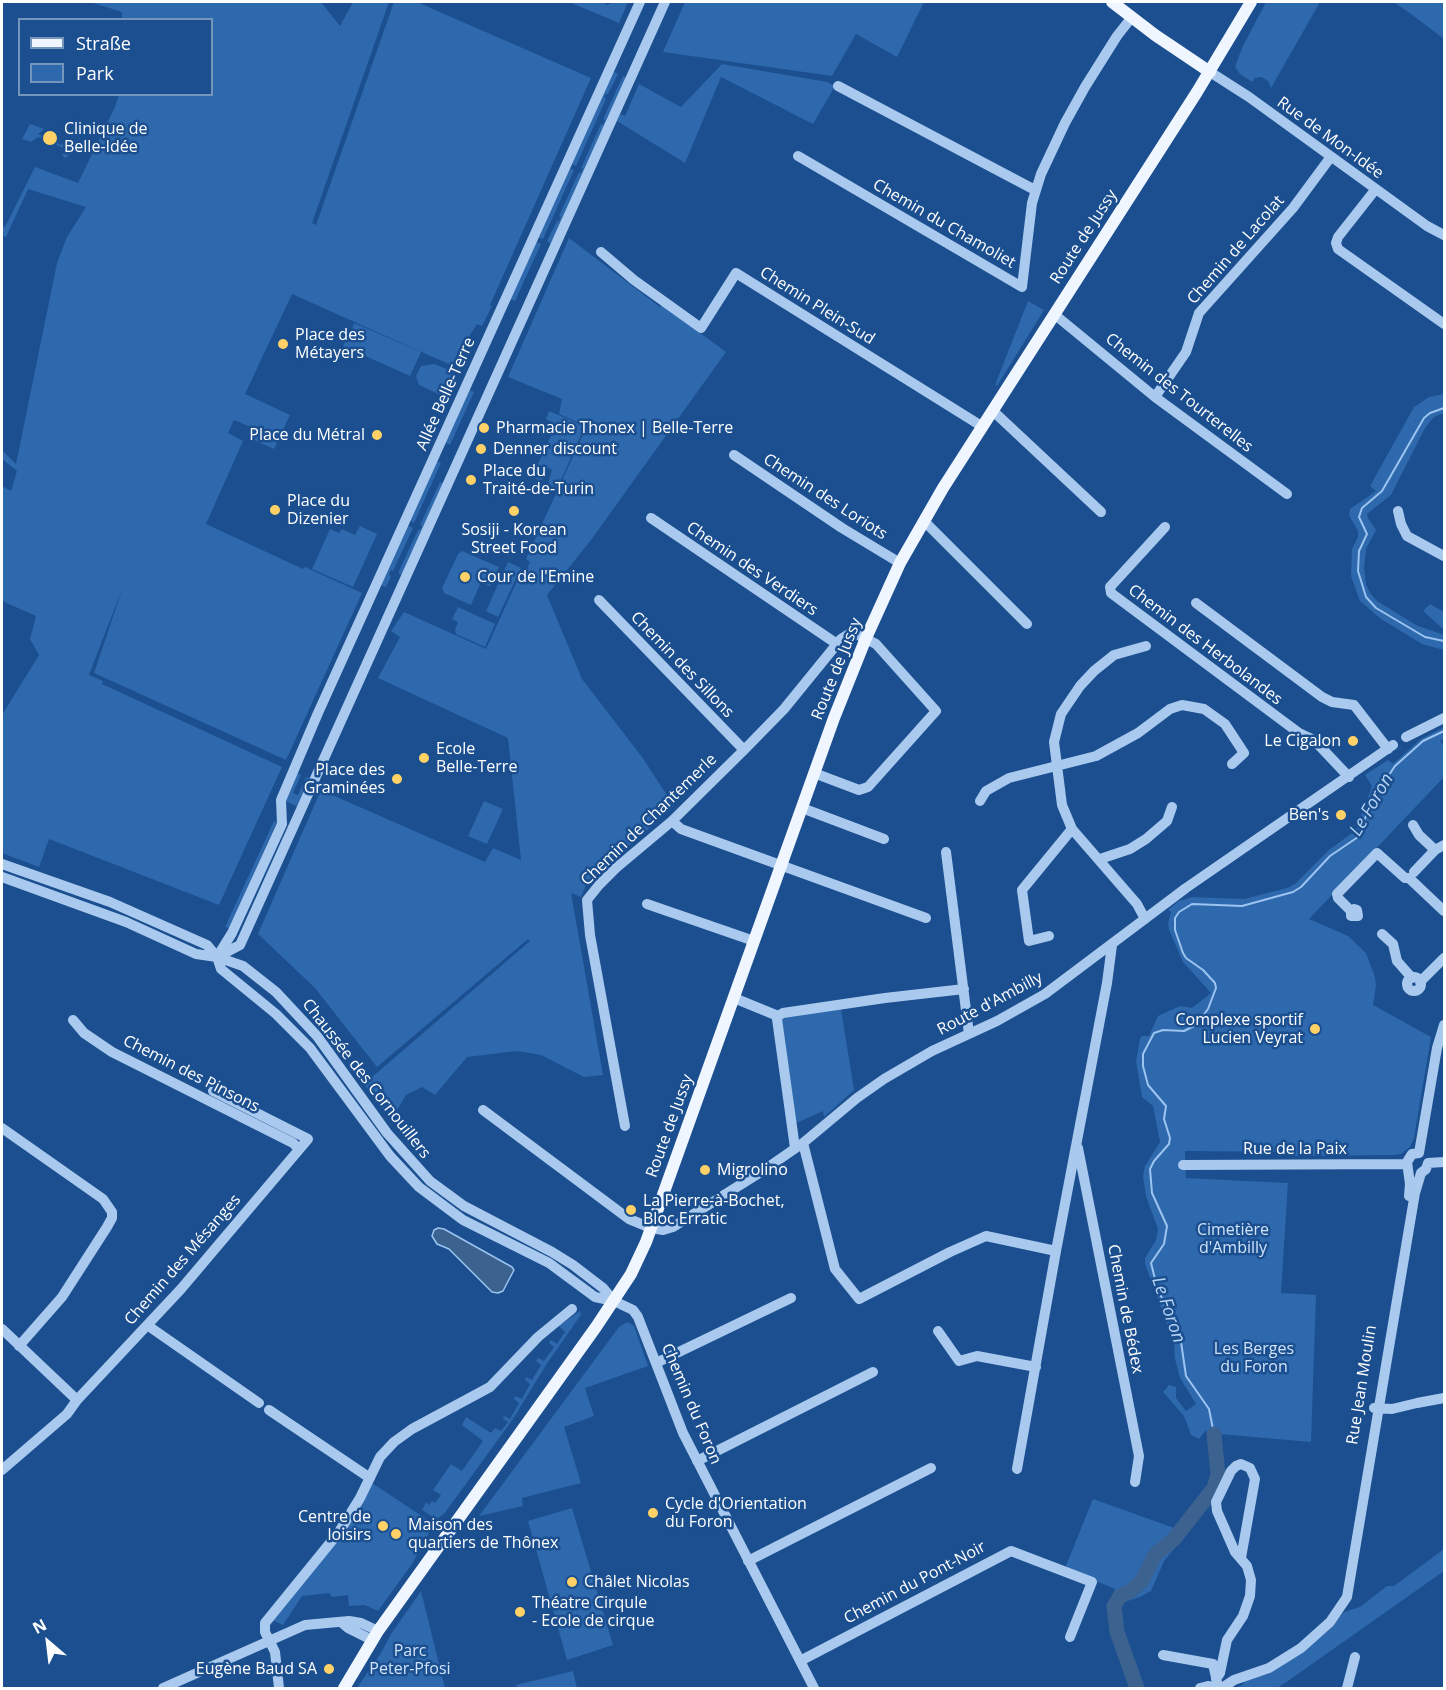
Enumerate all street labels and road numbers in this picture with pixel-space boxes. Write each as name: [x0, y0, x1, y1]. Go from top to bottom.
street label: Rue de Mon-Idée: [1273, 93, 1387, 183]
street label: Chemin du Chamoliet: [869, 175, 1019, 273]
street label: Route de Jussy: [1046, 186, 1122, 288]
street label: Chemin de Lacolat: [1184, 192, 1288, 308]
street label: Chemin Plein-Sud: [756, 263, 878, 349]
street label: Chemin des Tourterelles: [1101, 329, 1257, 457]
street label: Allée Belle-Terre: [412, 335, 480, 453]
street label: Chemin des Loriots: [759, 450, 891, 544]
street label: Chemin des Verdiers: [683, 518, 821, 620]
street label: Chemin des Herbolandes: [1124, 581, 1286, 709]
street label: Chemin des Sillons: [626, 608, 738, 722]
street label: Route de Jussy: [808, 615, 866, 723]
street label: Chemin de Chantemerle: [577, 750, 721, 890]
street label: Route d'Ambilly: [934, 968, 1046, 1040]
street label: Chaussée des Cornouillers: [298, 995, 434, 1163]
street label: Chemin des Pinsons: [120, 1031, 262, 1117]
street label: Route de Jussy: [642, 1072, 698, 1180]
street label: Rue de la Paix: [1243, 1139, 1347, 1159]
street label: Chemin des Mésanges: [121, 1191, 245, 1329]
street label: Chemin de Bédex: [1103, 1243, 1147, 1375]
street label: Rue Jean Moulin: [1343, 1324, 1381, 1446]
street label: Chemin du Foron: [657, 1341, 725, 1467]
street label: Chemin du Pont-Noir: [841, 1538, 989, 1628]

